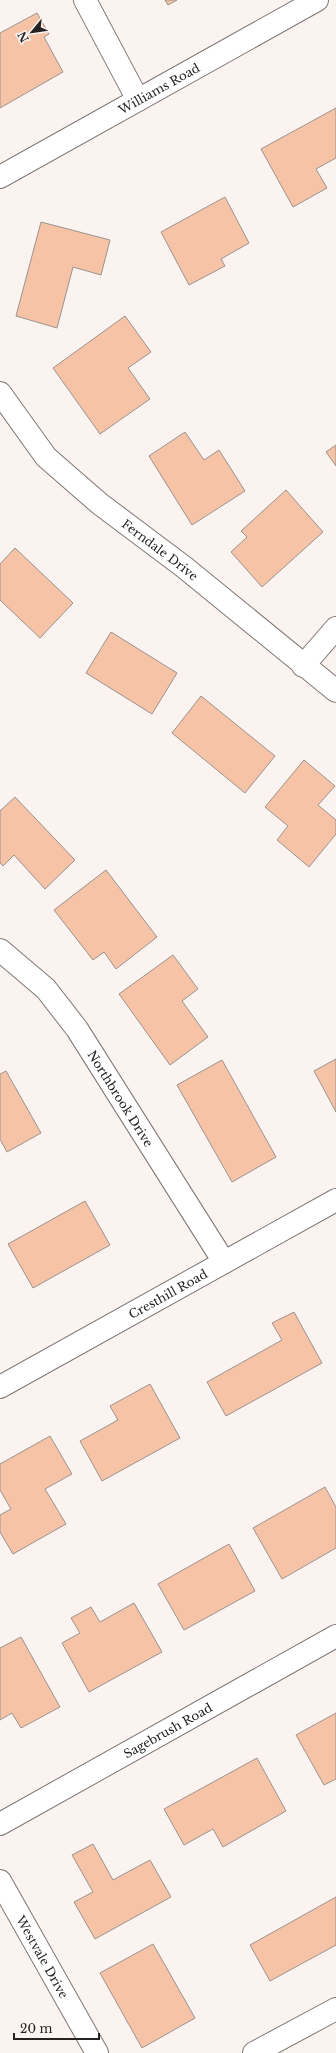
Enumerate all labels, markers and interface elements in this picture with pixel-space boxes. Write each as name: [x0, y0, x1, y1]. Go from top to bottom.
north arrow: [12, 12, 52, 52]
text: N: [14, 28, 32, 45]
street label: Williams Road: [115, 60, 202, 117]
street label: Ferndale Drive: [119, 516, 202, 583]
street label: Northbrook Drive: [85, 1047, 157, 1149]
street label: Cresthill Road: [126, 1266, 210, 1322]
street label: Sagebrush Road: [121, 1699, 215, 1761]
street label: Westvale Drive: [13, 1912, 72, 2001]
scale bar: [14, 2015, 99, 2041]
text: 20 m: [20, 2021, 52, 2036]

